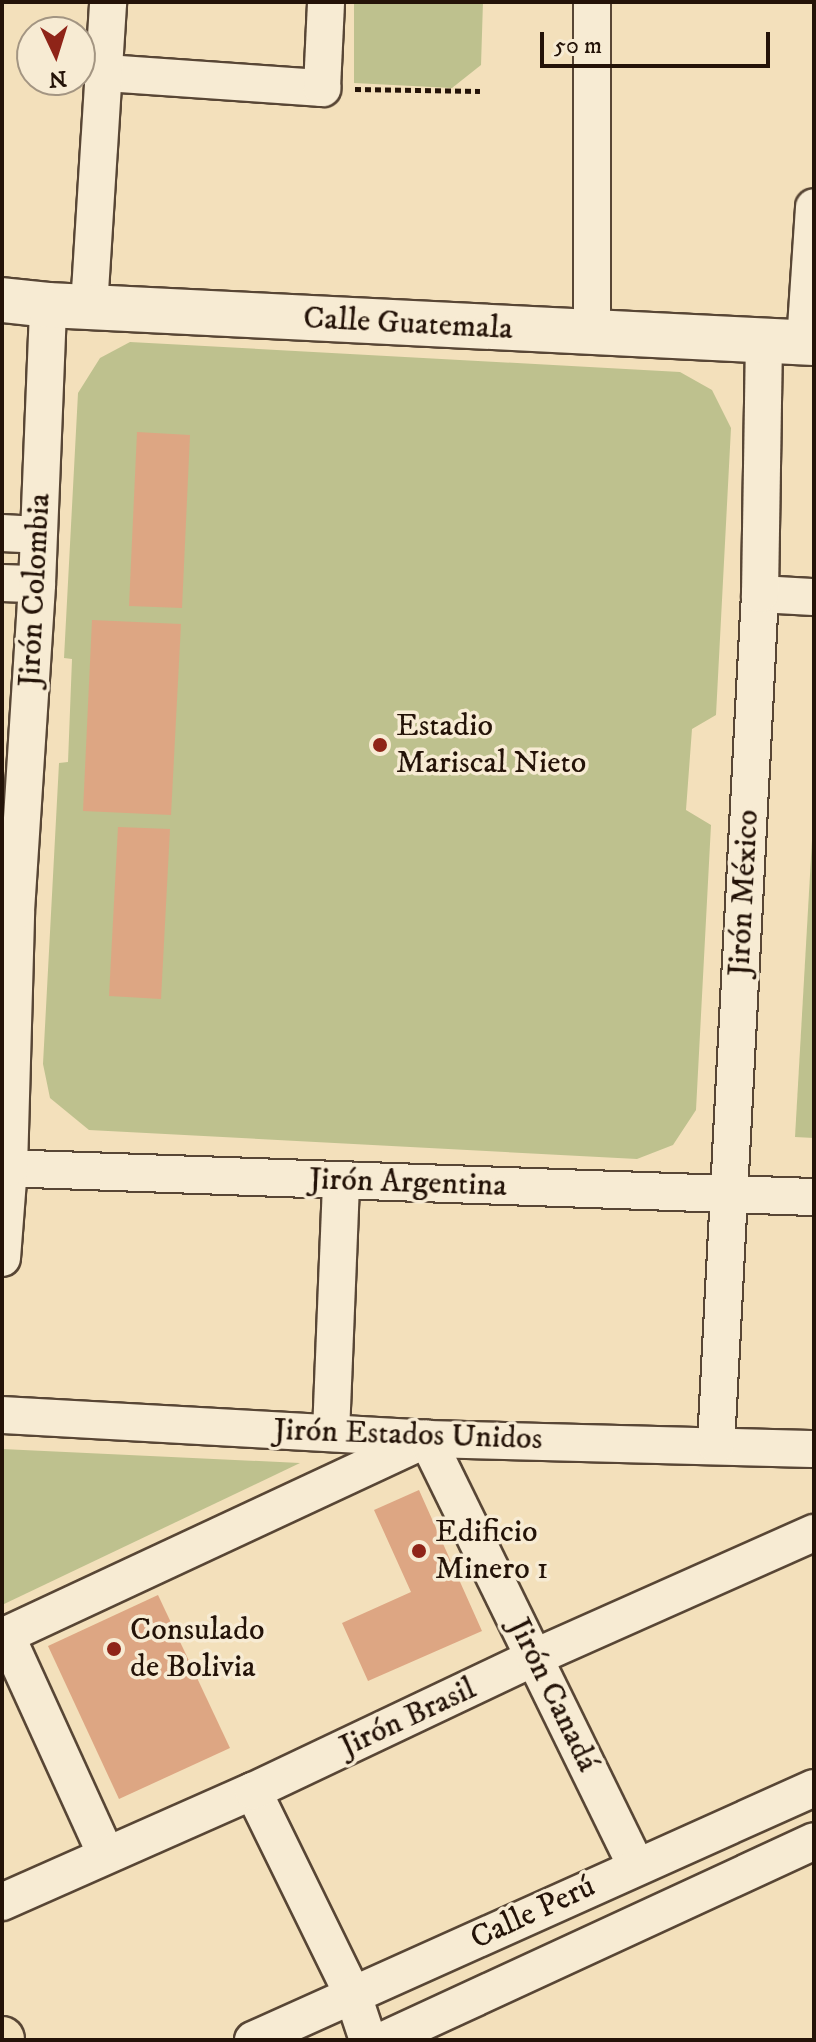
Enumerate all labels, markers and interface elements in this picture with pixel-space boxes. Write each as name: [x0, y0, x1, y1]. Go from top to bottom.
north arrow: [16, 16, 96, 96]
scale bar: [544, 16, 774, 66]
text: 50 m: [554, 31, 602, 61]
text: N: [48, 64, 68, 93]
street label: Calle Guatemala: [302, 299, 514, 349]
street label: Jirón Colombia: [11, 492, 59, 688]
place label: Estadio Mariscal Nieto: [396, 708, 586, 783]
marker: Estadio Mariscal Nieto: [371, 736, 389, 754]
street label: Jirón México: [720, 809, 768, 977]
street label: Jirón Argentina: [308, 1160, 508, 1206]
street label: Jirón Estados Unidos: [273, 1411, 543, 1459]
place label: Edificio Minero 1: [435, 1514, 548, 1589]
marker: Edificio Minero 1: [410, 1542, 428, 1560]
place label: Consulado de Bolivia: [130, 1612, 264, 1687]
street label: Jirón Canadá: [499, 1612, 607, 1778]
marker: Consulado de Bolivia: [105, 1640, 123, 1658]
street label: Jirón Brasil: [334, 1670, 482, 1766]
street label: Calle Perú: [465, 1868, 601, 1958]

